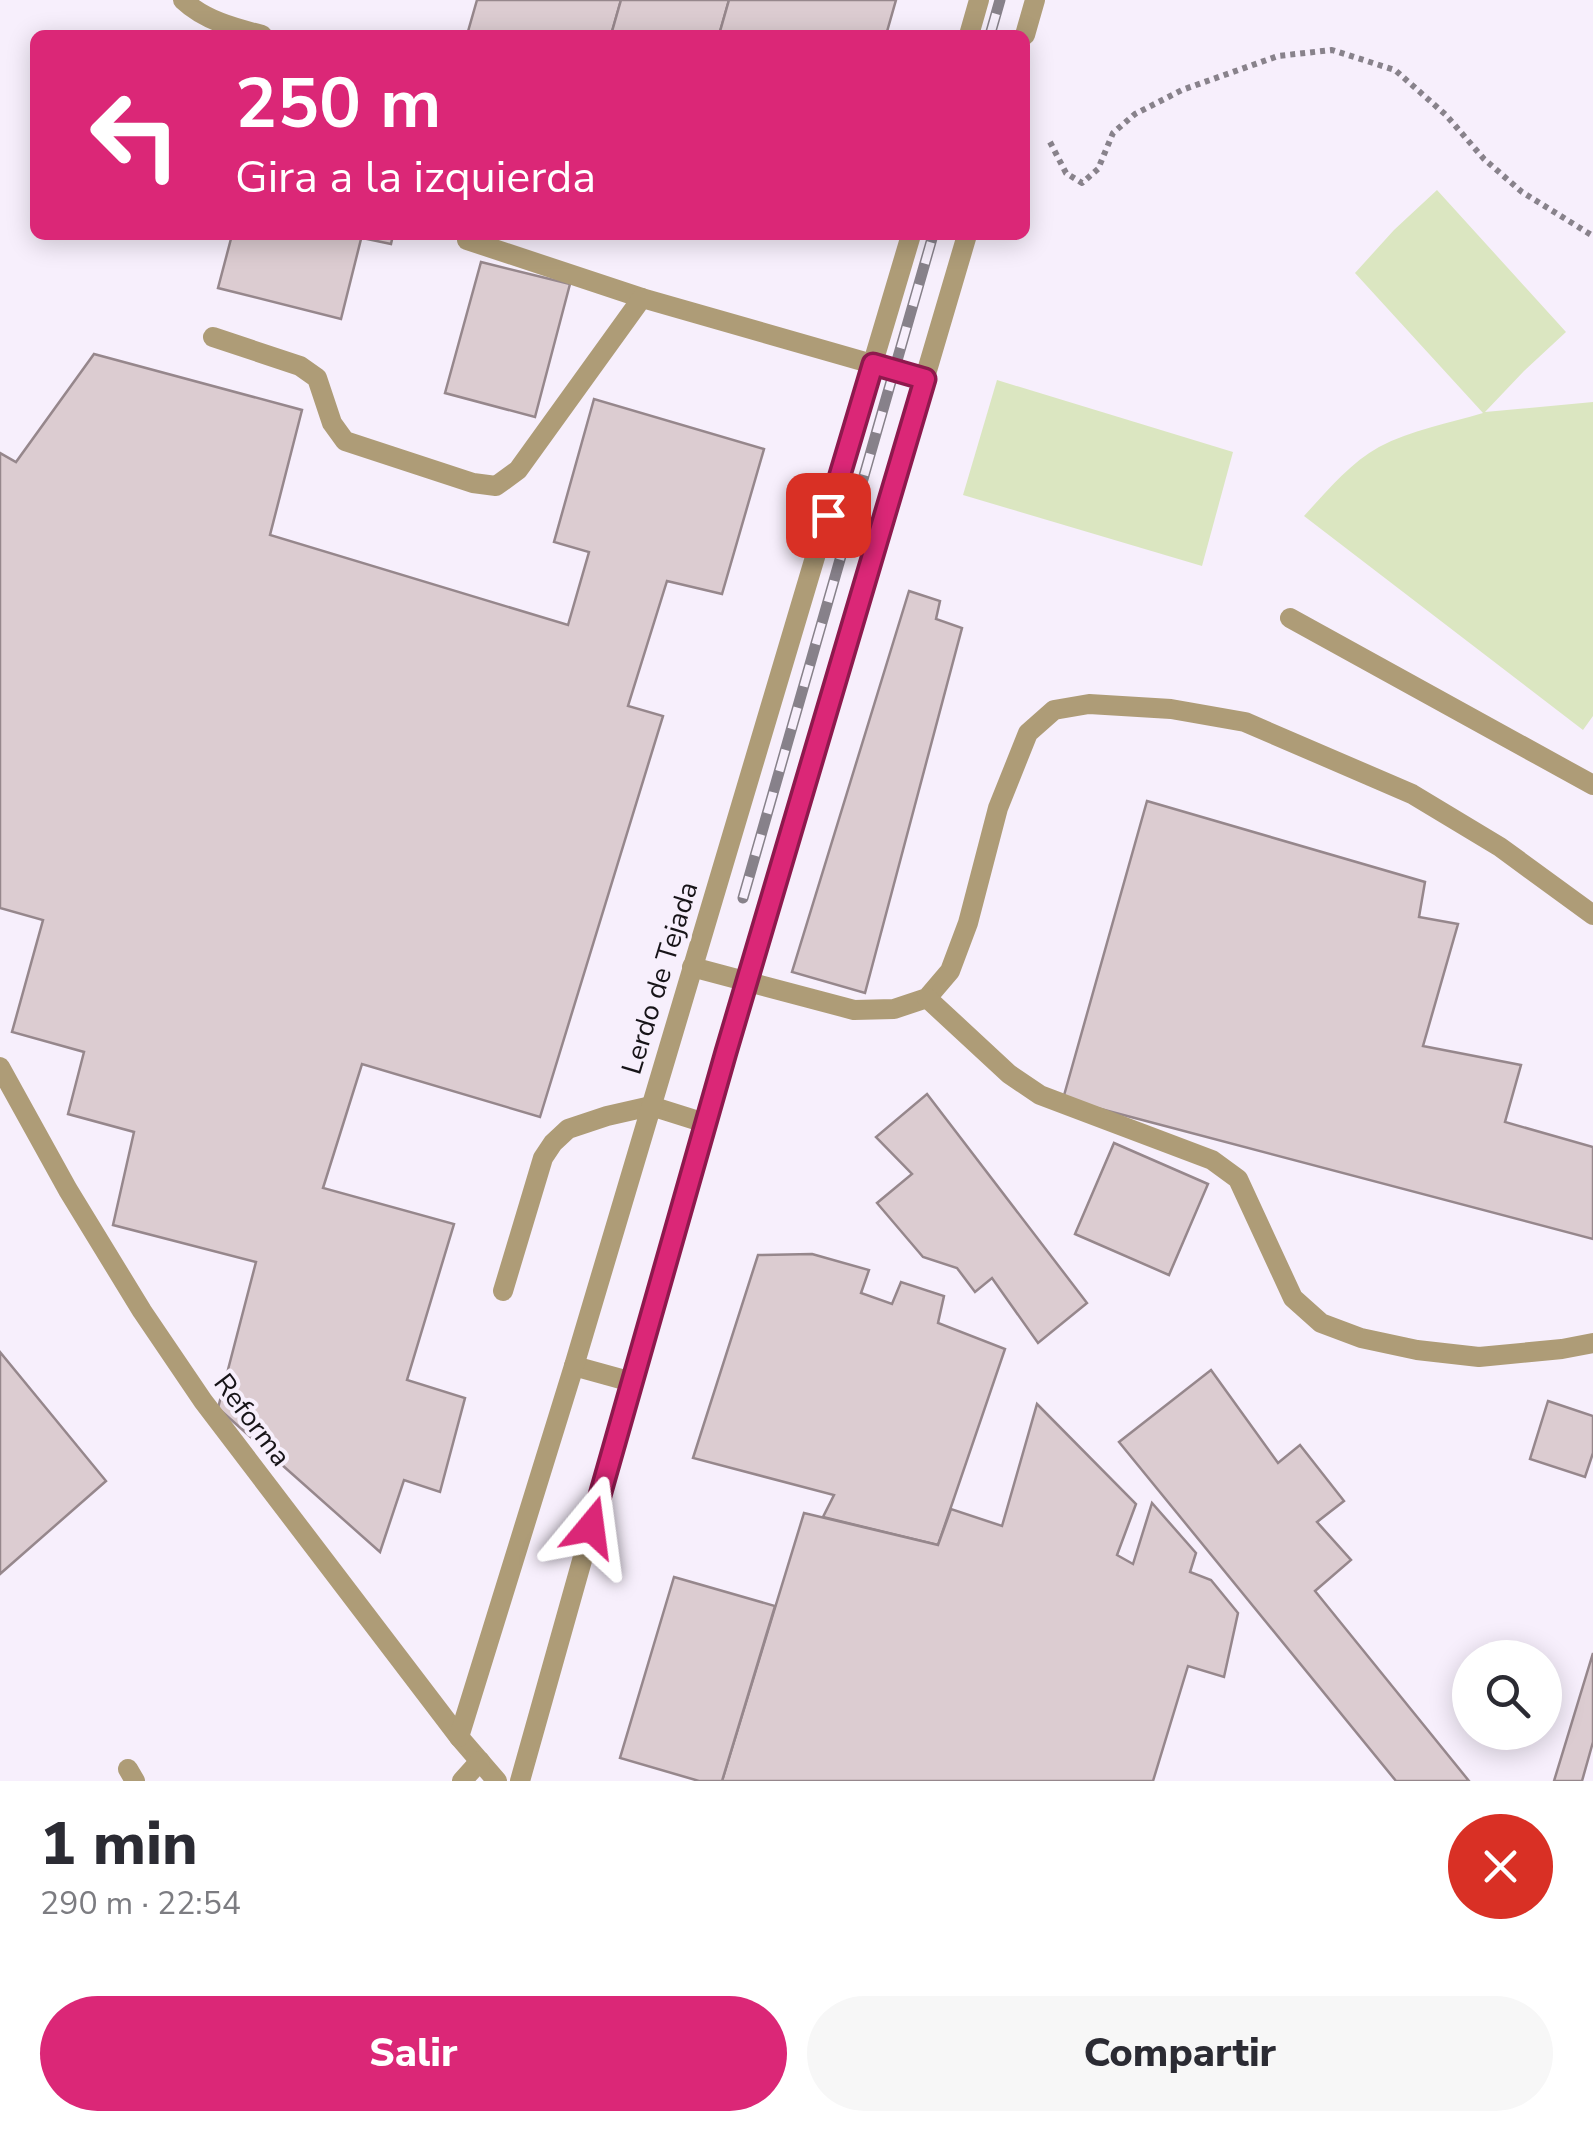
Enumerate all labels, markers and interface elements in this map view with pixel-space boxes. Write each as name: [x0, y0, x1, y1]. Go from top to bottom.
text: 250 m: [235, 56, 441, 152]
icon: left: [70, 70, 200, 200]
text: Gira a la izquierda: [235, 147, 596, 208]
pin: [786, 473, 871, 558]
icon: arrive: [801, 488, 856, 543]
street label: Lerdo de Tejada: [613, 877, 707, 1079]
street label: Reforma: [205, 1366, 299, 1474]
position arrow: [539, 1475, 643, 1579]
map controls: [1452, 1640, 1562, 1750]
button: search: [1452, 1640, 1562, 1750]
text: 1 min: [40, 1803, 198, 1885]
button: close: [1448, 1814, 1553, 1919]
text: 290 m · 22:54: [40, 1882, 241, 1925]
button: Salir: [40, 1996, 787, 2111]
button: Compartir: [807, 1996, 1553, 2111]

